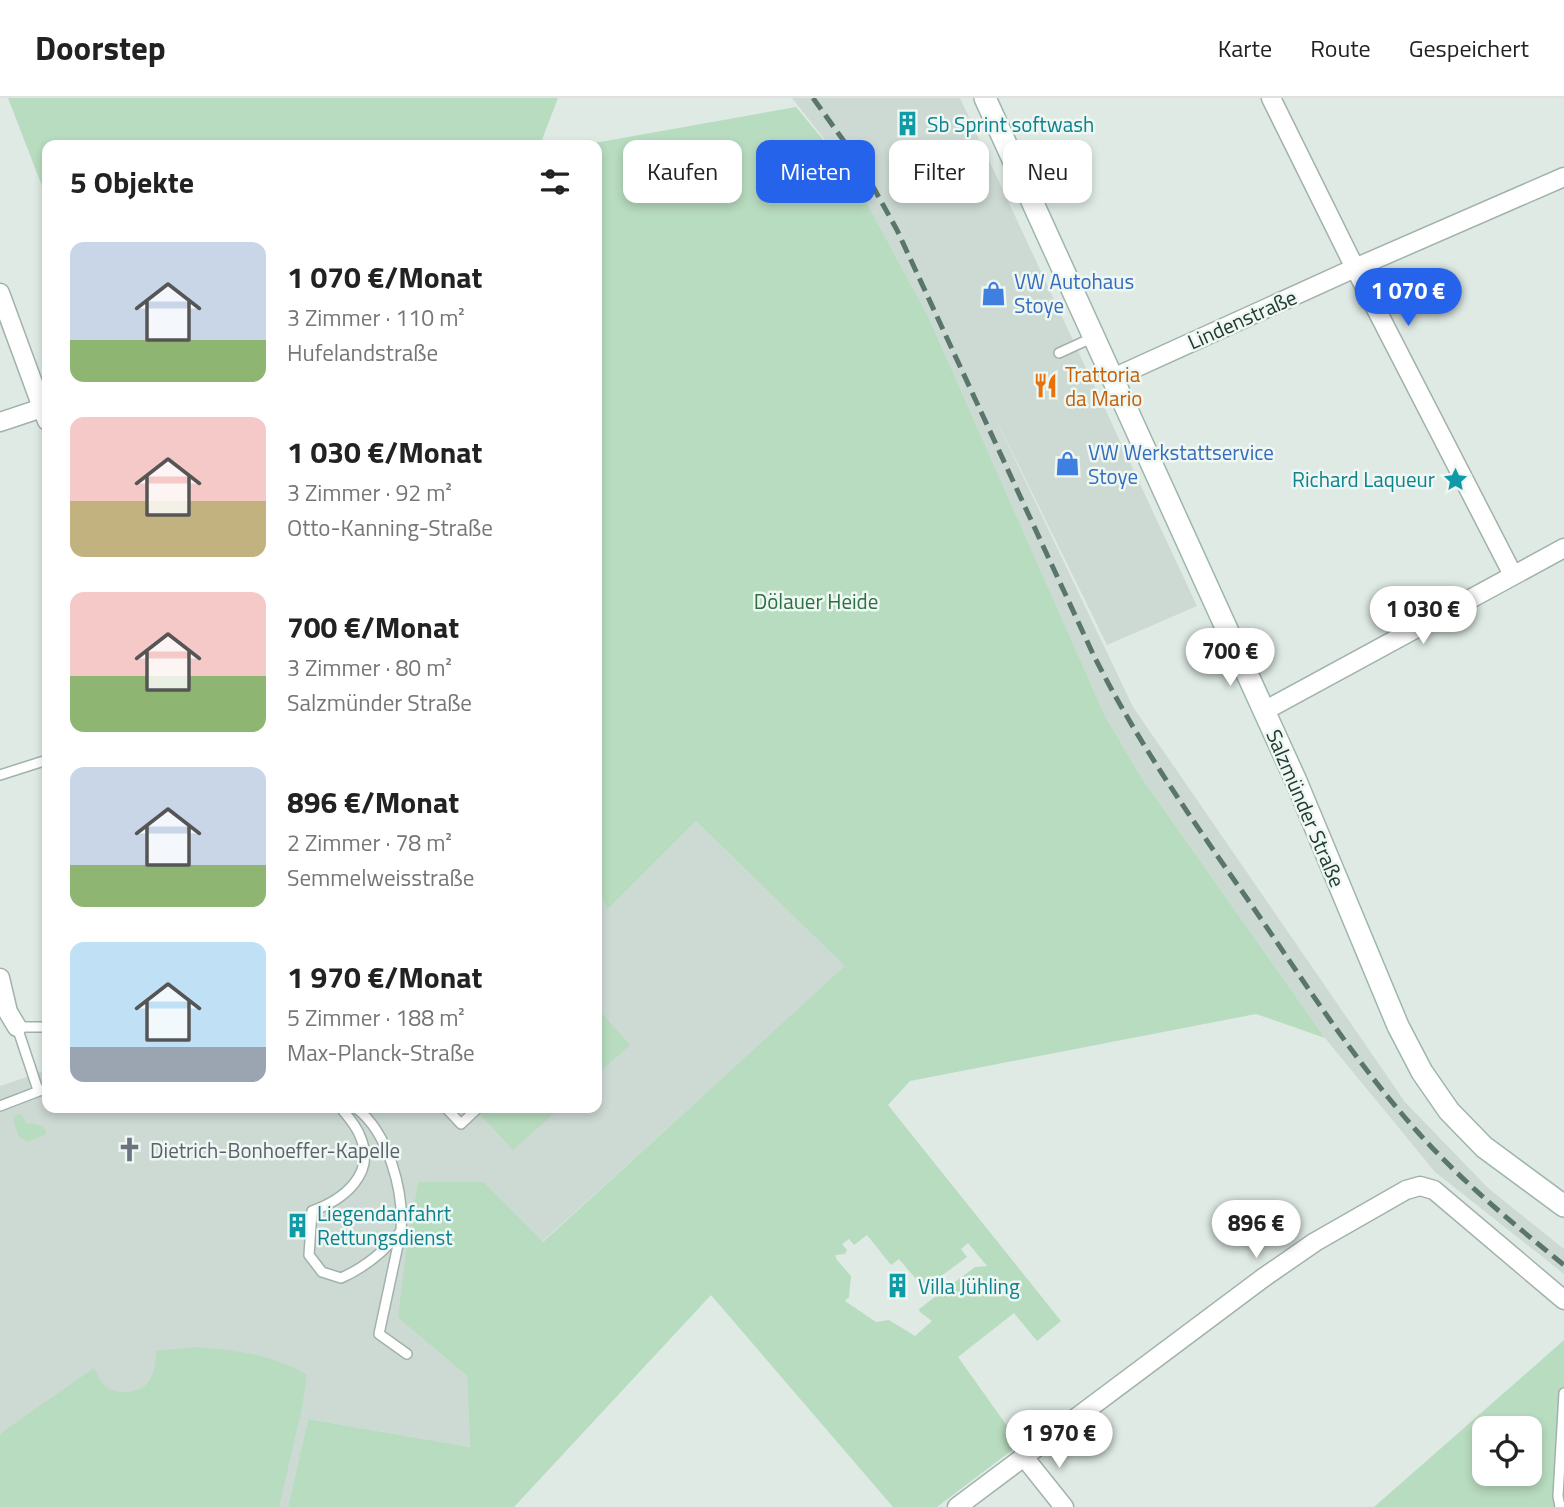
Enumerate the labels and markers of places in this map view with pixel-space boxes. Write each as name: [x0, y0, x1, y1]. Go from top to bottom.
place label: Sb Sprint softwash: [927, 108, 1094, 140]
building icon: Sb Sprint softwash: [893, 110, 921, 138]
place label: VW Autohaus Stoye: [1014, 265, 1134, 321]
pin: 1 070 €: [1343, 268, 1473, 328]
shop icon: VW Autohaus Stoye: [980, 279, 1008, 307]
place label: Trattoria da Mario: [1065, 358, 1142, 414]
restaurant icon: Trattoria da Mario: [1031, 372, 1059, 400]
place label: VW Werkstattservice Stoye: [1088, 436, 1274, 492]
shop icon: VW Werkstattservice Stoye: [1054, 450, 1082, 478]
place label: Richard Laqueur: [1292, 463, 1435, 495]
place icon: Richard Laqueur: [1441, 465, 1469, 493]
pin: 1 030 €: [1358, 587, 1488, 646]
pin: 700 €: [1181, 628, 1279, 688]
place label: Dietrich-Bonhoeffer-Kapelle: [150, 1134, 400, 1166]
church icon: Dietrich-Bonhoeffer-Kapelle: [116, 1136, 144, 1164]
place label: Liegendanfahrt Rettungsdienst: [317, 1197, 453, 1253]
pin: 896 €: [1207, 1200, 1305, 1260]
building icon: Liegendanfahrt Rettungsdienst: [283, 1211, 311, 1239]
place label: Villa Jühling: [918, 1270, 1020, 1302]
building icon: Villa Jühling: [884, 1272, 912, 1300]
pin: 1 970 €: [994, 1410, 1124, 1470]

